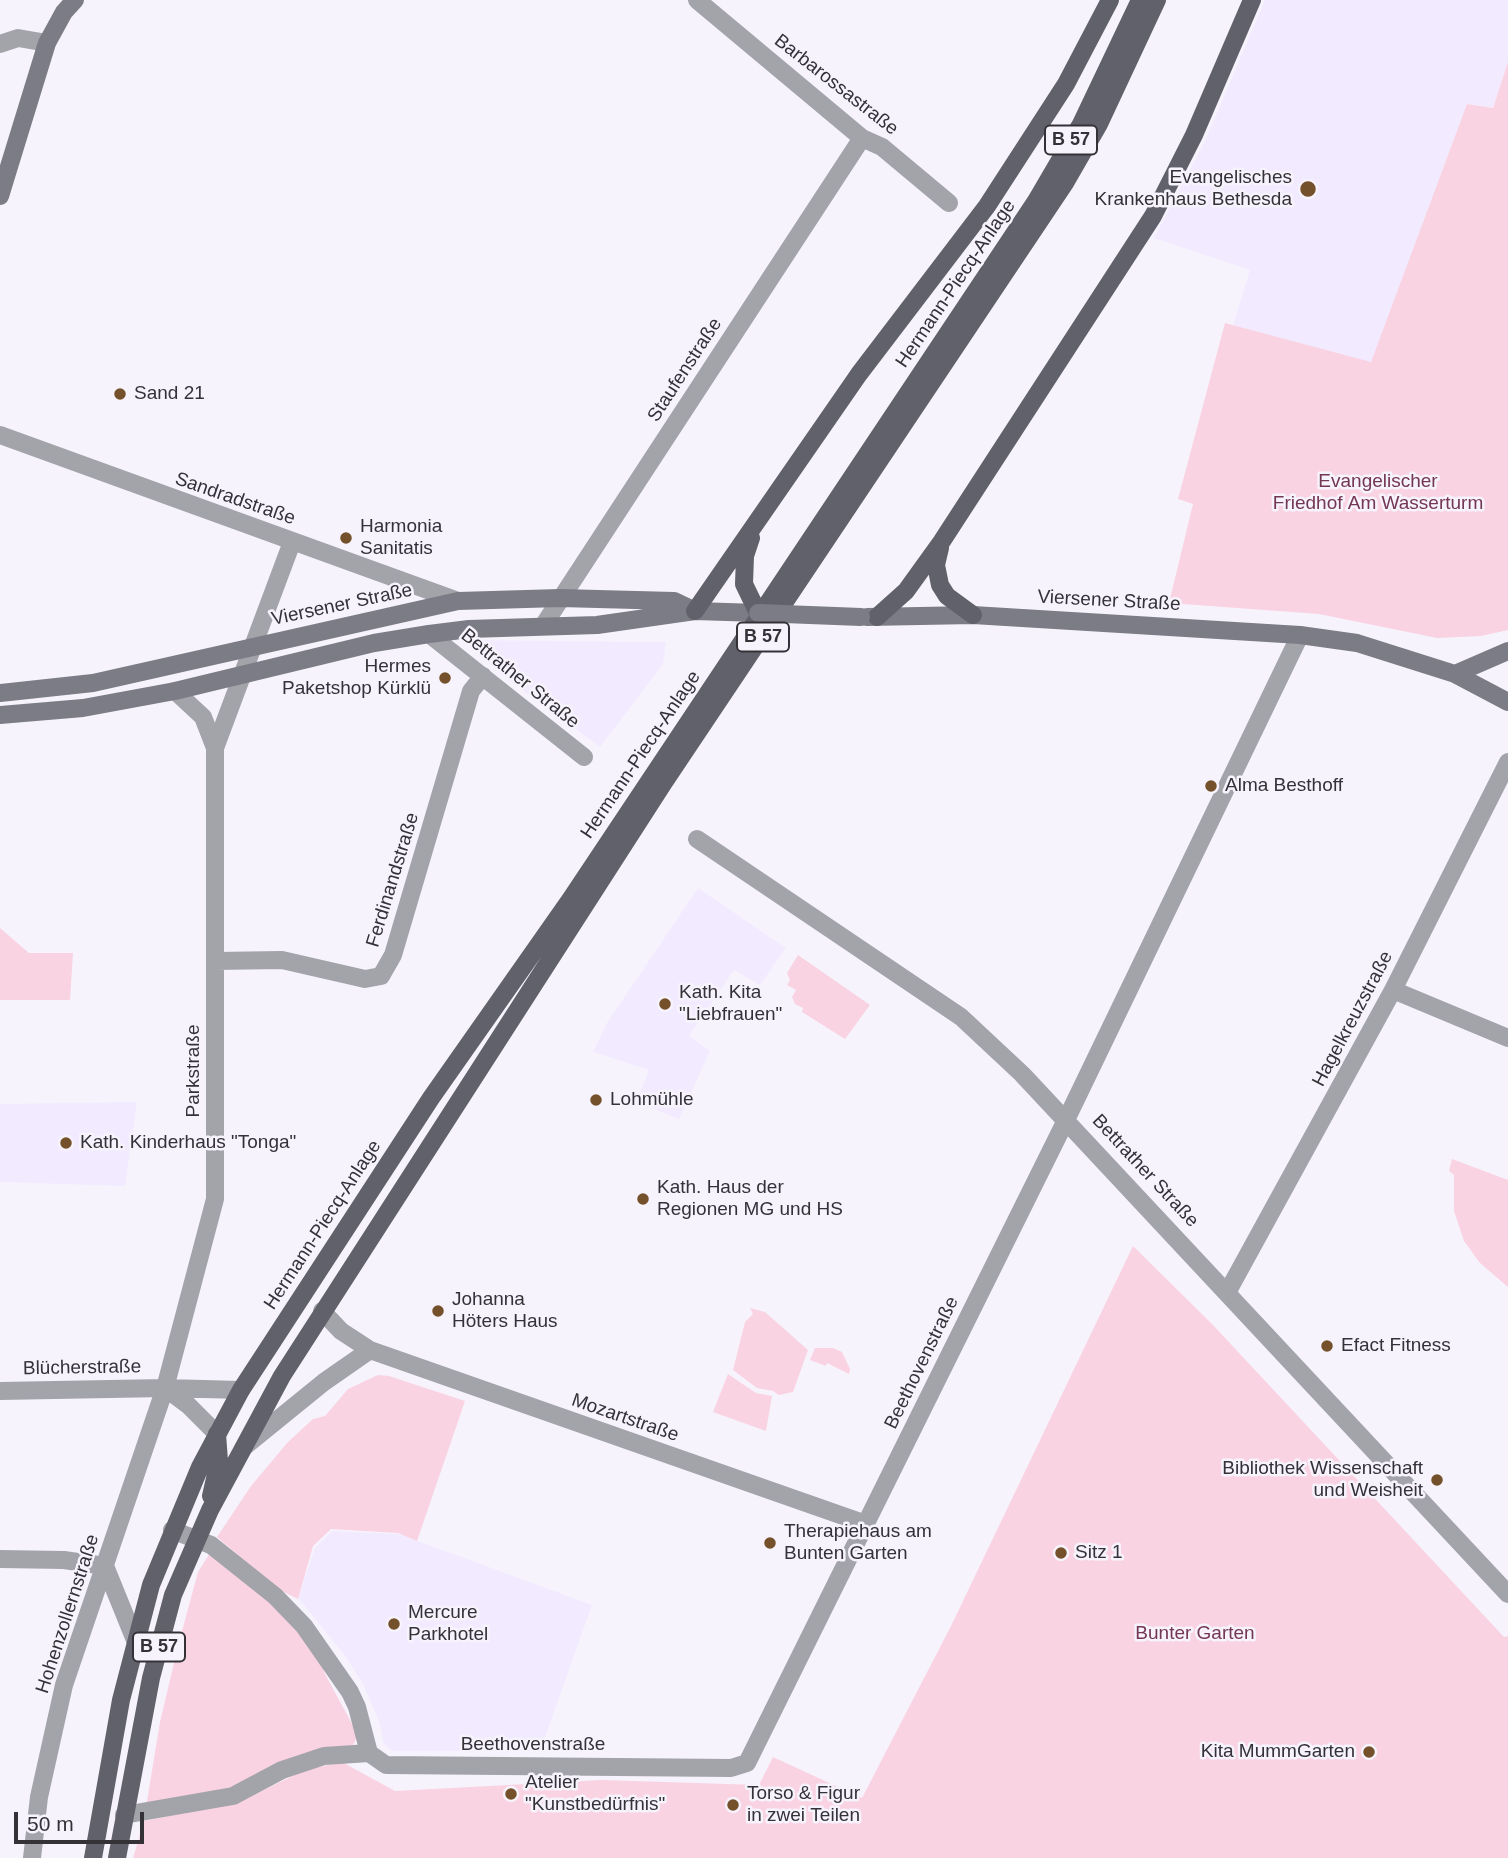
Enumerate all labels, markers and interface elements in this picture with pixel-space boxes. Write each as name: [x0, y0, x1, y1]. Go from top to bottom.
street label: Barbarossastraße: [769, 30, 903, 140]
road number: B 57: [1045, 125, 1097, 154]
place label: Evangelisches Krankenhaus Bethesda: [1094, 167, 1292, 211]
marker: Evangelisches Krankenhaus Bethesda: [1298, 179, 1318, 199]
street label: Hermann-Piecq-Anlage: [891, 196, 1021, 372]
street label: Staufenstraße: [643, 314, 727, 426]
place label: Sand 21: [134, 383, 205, 405]
marker: Sand 21: [112, 386, 128, 402]
street label: Sandradstraße: [172, 468, 298, 530]
park label: Evangelischer Friedhof Am Wasserturm: [1273, 471, 1483, 515]
place label: Harmonia Sanitatis: [360, 516, 442, 560]
marker: Harmonia Sanitatis: [338, 530, 354, 546]
street label: Viersener Straße: [270, 579, 414, 631]
street label: Viersener Straße: [1037, 586, 1181, 616]
road number: B 57: [737, 622, 789, 652]
street label: Bettrather Straße: [456, 624, 584, 734]
place label: Hermes Paketshop Kürklü: [282, 656, 431, 700]
street label: Hermann-Piecq-Anlage: [576, 667, 706, 843]
marker: Hermes Paketshop Kürklü: [437, 670, 453, 686]
place label: Alma Besthoff: [1225, 775, 1343, 797]
marker: Alma Besthoff: [1203, 778, 1219, 794]
street label: Ferdinandstraße: [362, 810, 424, 950]
street label: Hagelkreuzstraße: [1308, 947, 1398, 1091]
place label: Kath. Kita "Liebfrauen": [679, 982, 782, 1026]
marker: Kath. Kita "Liebfrauen": [657, 996, 673, 1012]
street label: Parkstraße: [183, 1025, 205, 1117]
place label: Lohmühle: [610, 1089, 693, 1111]
marker: Lohmühle: [588, 1092, 604, 1108]
street label: Bettrather Straße: [1087, 1110, 1203, 1232]
place label: Kath. Kinderhaus "Tonga": [80, 1132, 296, 1154]
marker: Kath. Kinderhaus "Tonga": [58, 1135, 74, 1151]
street label: Hermann-Piecq-Anlage: [260, 1136, 386, 1314]
place label: Kath. Haus der Regionen MG und HS: [657, 1177, 843, 1221]
marker: Kath. Haus der Regionen MG und HS: [635, 1191, 651, 1207]
place label: Johanna Höters Haus: [452, 1289, 558, 1333]
street label: Beethovenstraße: [880, 1293, 964, 1433]
marker: Johanna Höters Haus: [430, 1303, 446, 1319]
place label: Efact Fitness: [1341, 1335, 1451, 1357]
marker: Efact Fitness: [1319, 1338, 1335, 1354]
street label: Blücherstraße: [23, 1356, 141, 1380]
street label: Mozartstraße: [568, 1389, 682, 1447]
place label: Bibliothek Wissenschaft und Weisheit: [1222, 1458, 1423, 1502]
marker: Bibliothek Wissenschaft und Weisheit: [1429, 1472, 1445, 1488]
place label: Therapiehaus am Bunten Garten: [784, 1521, 932, 1565]
street label: Hohenzollernstraße: [32, 1532, 104, 1696]
marker: Therapiehaus am Bunten Garten: [762, 1535, 778, 1551]
place label: Sitz 1: [1075, 1542, 1123, 1564]
marker: Sitz 1: [1053, 1545, 1069, 1561]
place label: Mercure Parkhotel: [408, 1602, 488, 1646]
marker: Mercure Parkhotel: [386, 1616, 402, 1632]
park label: Bunter Garten: [1135, 1623, 1255, 1645]
road number: B 57: [133, 1632, 185, 1662]
street label: Beethovenstraße: [461, 1734, 605, 1756]
place label: Kita MummGarten: [1201, 1741, 1355, 1763]
marker: Kita MummGarten: [1361, 1744, 1377, 1760]
place label: Atelier "Kunstbedürfnis": [525, 1772, 665, 1816]
place label: Torso & Figur in zwei Teilen: [747, 1783, 860, 1827]
marker: Atelier "Kunstbedürfnis": [503, 1786, 519, 1802]
marker: Torso & Figur in zwei Teilen: [725, 1797, 741, 1813]
scale bar: [18, 1798, 147, 1842]
text: 50 m: [27, 1812, 74, 1835]

